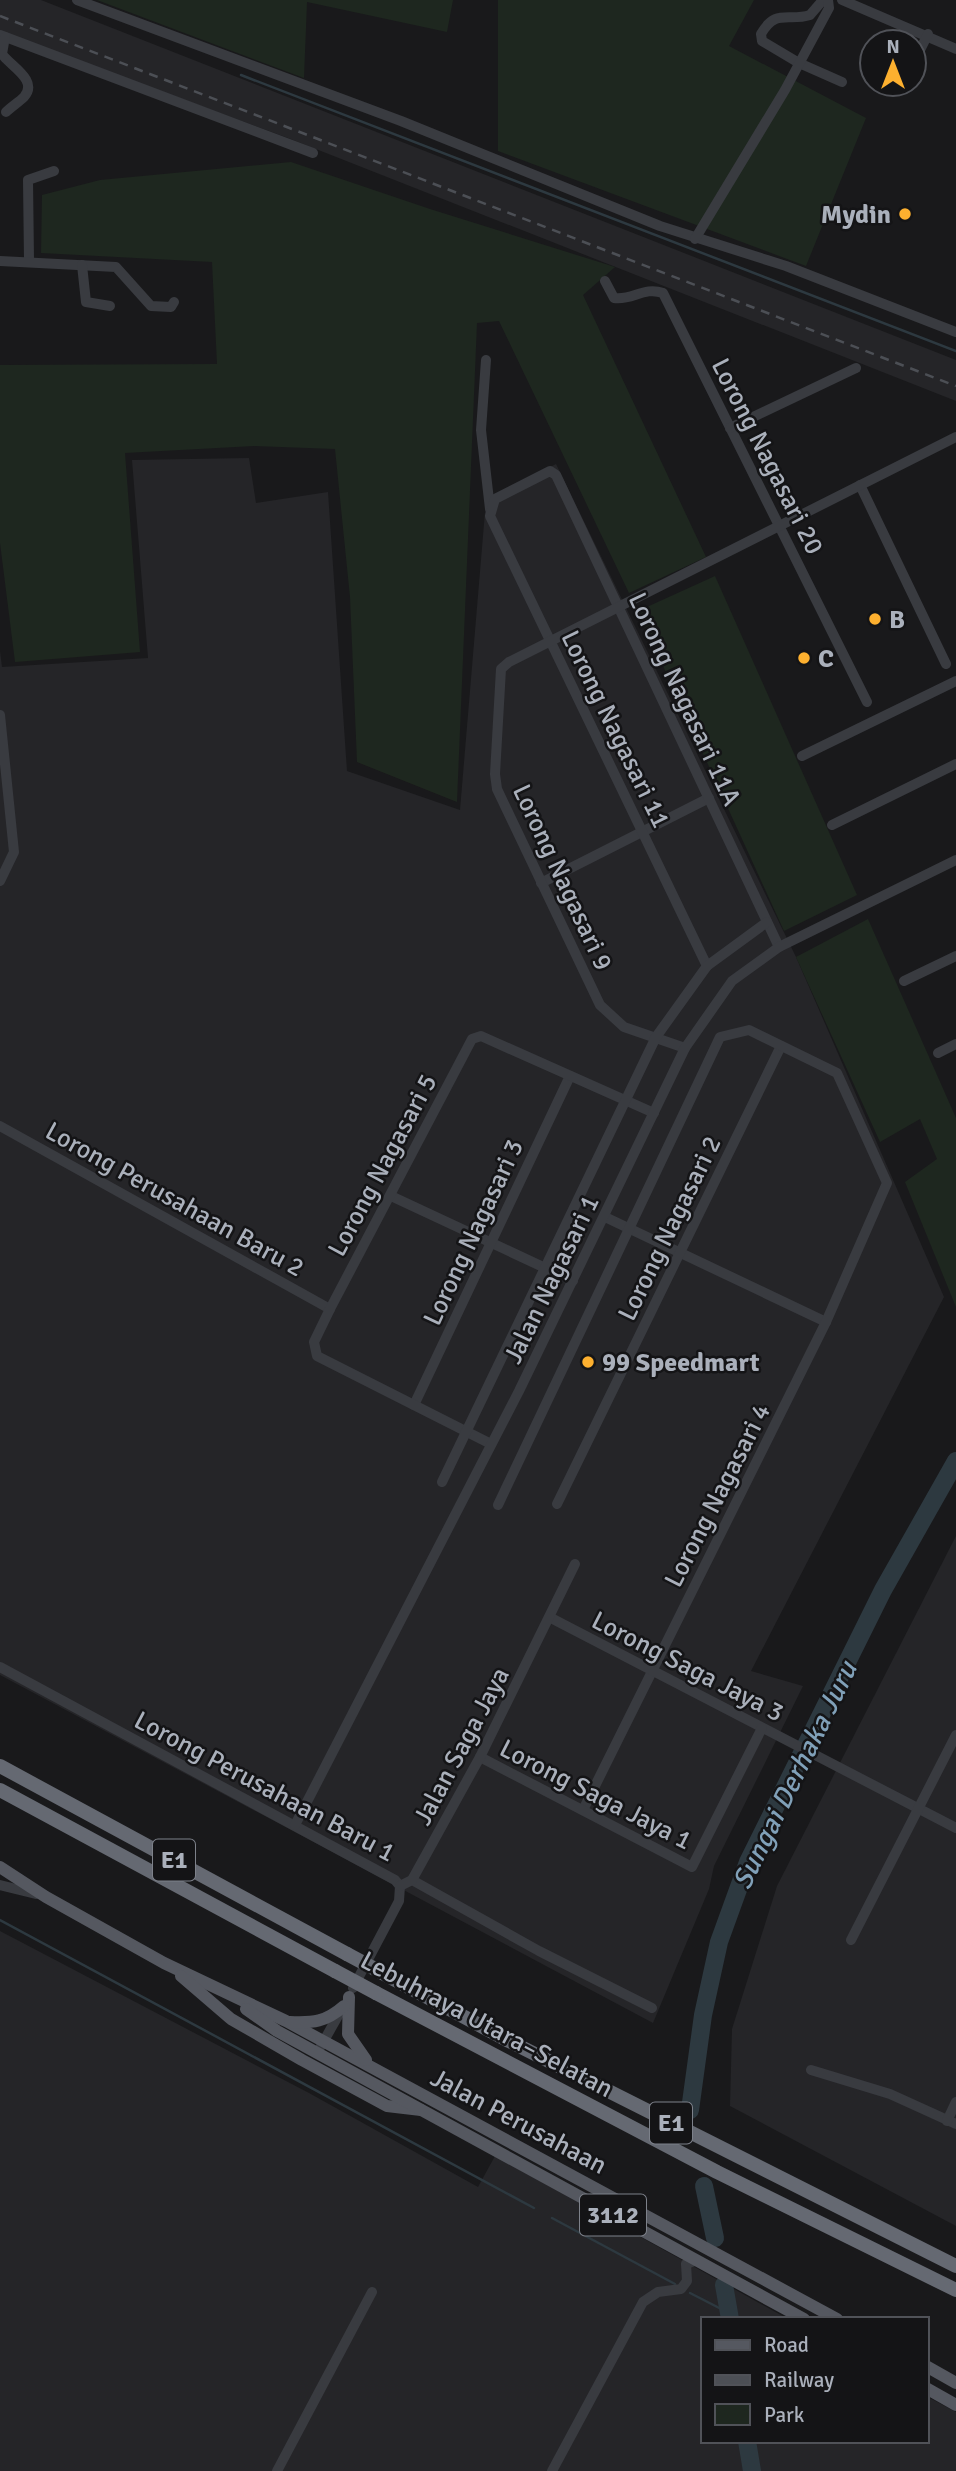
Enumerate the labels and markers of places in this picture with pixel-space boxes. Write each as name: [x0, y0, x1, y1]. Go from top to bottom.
place label: Mydin: [821, 199, 891, 231]
marker: Mydin: [897, 206, 913, 222]
place label: B: [889, 604, 905, 636]
marker: B: [867, 611, 883, 627]
place label: C: [818, 643, 834, 675]
marker: C: [796, 650, 812, 666]
place label: 99 Speedmart: [602, 1347, 760, 1379]
marker: 99 Speedmart: [580, 1354, 596, 1370]

